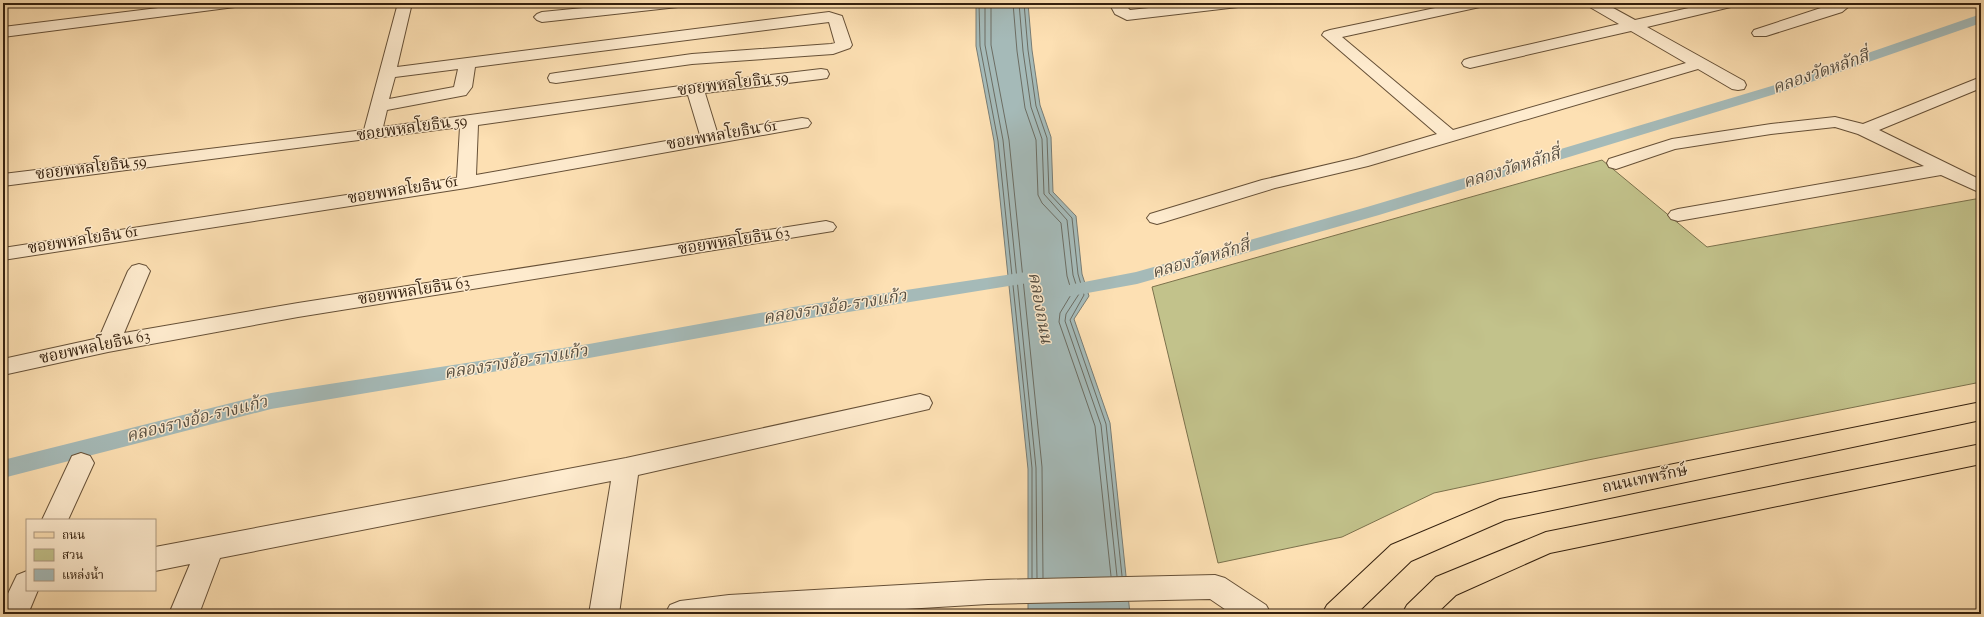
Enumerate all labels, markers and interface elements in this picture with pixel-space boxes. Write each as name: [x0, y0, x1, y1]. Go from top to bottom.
water label: คลองวัดหลักสี่: [1769, 42, 1875, 101]
street label: ซอยพหลโยธิน 59: [676, 66, 790, 103]
street label: ซอยพหลโยธิน 59: [355, 109, 469, 148]
street label: ซอยพหลโยธิน 61: [665, 114, 780, 157]
water label: คลองวัดหลักสี่: [1460, 140, 1566, 195]
street label: ซอยพหลโยธิน 59: [34, 150, 148, 187]
street label: ซอยพหลโยธิน 61: [346, 170, 461, 211]
street label: ซอยพหลโยธิน 61: [26, 220, 141, 261]
street label: ซอยพหลโยธิน 63: [676, 221, 792, 262]
water label: คลองวัดหลักสี่: [1149, 232, 1255, 285]
water label: คลองถนน: [1021, 270, 1057, 346]
street label: ซอยพหลโยธิน 63: [356, 271, 472, 312]
water label: คลองรางอ้อ-รางแก้ว: [762, 285, 910, 331]
street label: ซอยพหลโยธิน 63: [37, 324, 153, 371]
water label: คลองรางอ้อ-รางแก้ว: [443, 340, 591, 386]
water label: คลองรางอ้อ-รางแก้ว: [124, 391, 271, 449]
street label: ถนนเทพรักษ์: [1600, 460, 1690, 500]
legend: [26, 519, 156, 591]
text: ถนน: [62, 527, 85, 545]
text: สวน: [62, 547, 84, 565]
text: แหล่งน้ำ: [62, 566, 104, 585]

